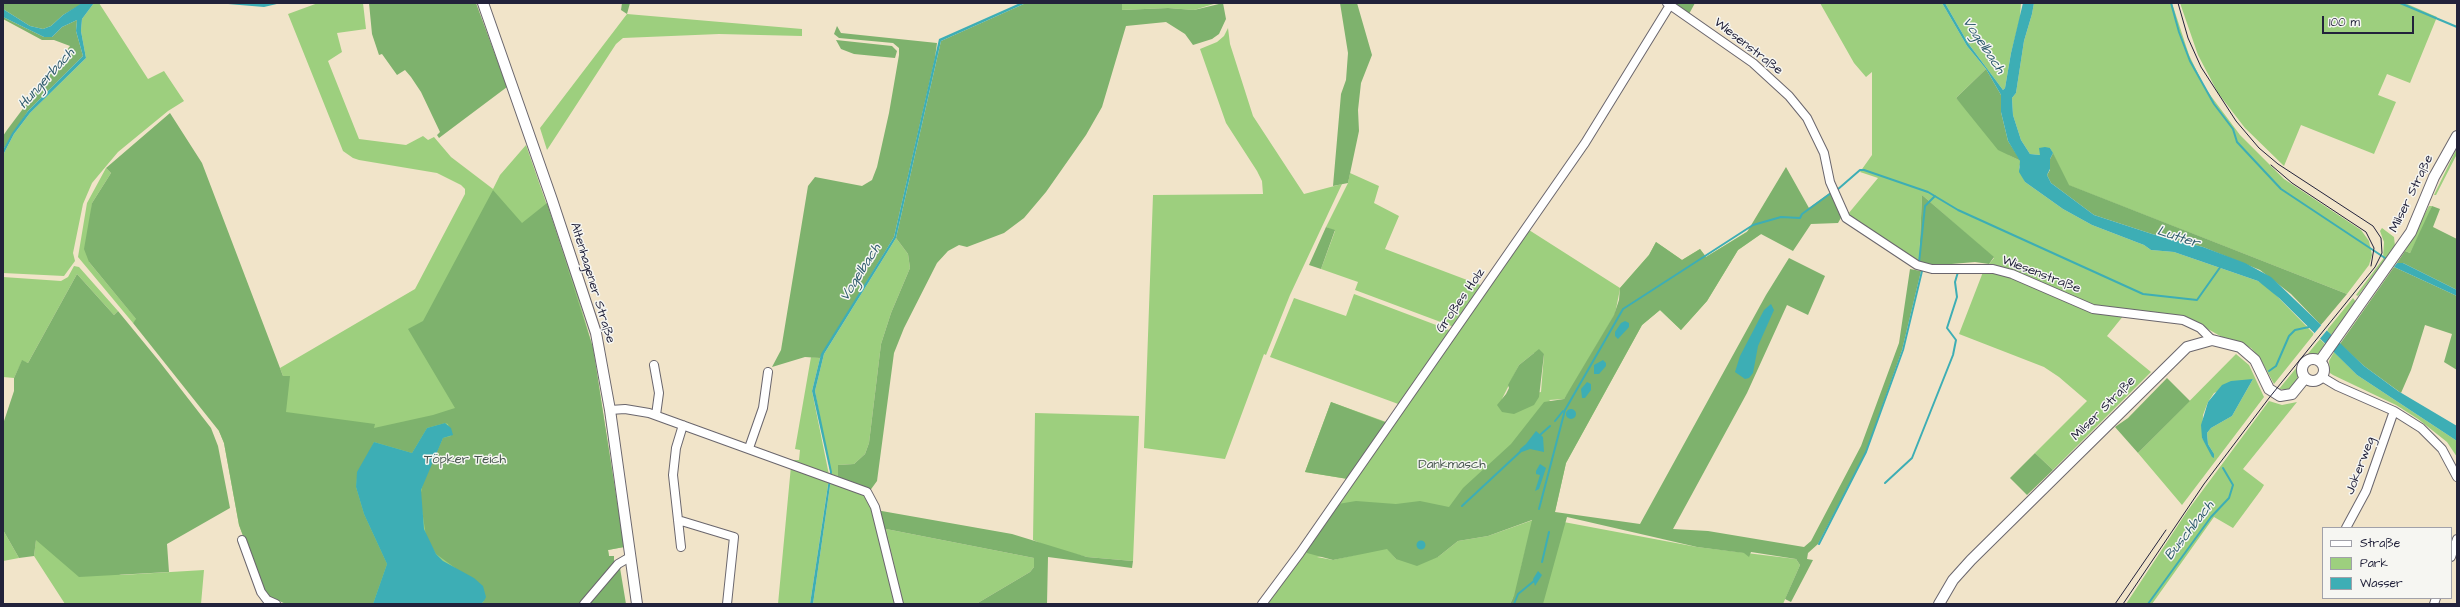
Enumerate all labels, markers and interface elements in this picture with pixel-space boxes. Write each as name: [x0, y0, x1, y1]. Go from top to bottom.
scale bar: [2324, 8, 2416, 34]
text: 100 m: [2329, 14, 2360, 31]
street label: Wiesenstraße: [1710, 15, 1786, 79]
water label: Vogelbach: [1958, 15, 2008, 77]
water label: Hungerbach: [15, 45, 79, 113]
street label: Milser Straße: [2386, 153, 2438, 235]
street label: Altenhagener Straße: [566, 221, 618, 345]
water label: Lutter: [2155, 223, 2201, 253]
water label: Vogelbach: [837, 241, 885, 305]
street label: Wiesenstraße: [1999, 253, 2083, 297]
street label: Großes Holz: [1433, 266, 1489, 336]
street label: Milser Straße: [2069, 374, 2139, 444]
street label: Jokerweg: [2343, 435, 2379, 497]
park label: Töpker Teich: [424, 452, 506, 468]
park label: Dankmasch: [1418, 457, 1486, 473]
water label: Buschbach: [2162, 498, 2218, 564]
legend: [2322, 527, 2452, 599]
text: Straße: [2360, 535, 2400, 552]
text: Park: [2360, 555, 2388, 572]
text: Wasser: [2360, 575, 2403, 592]

